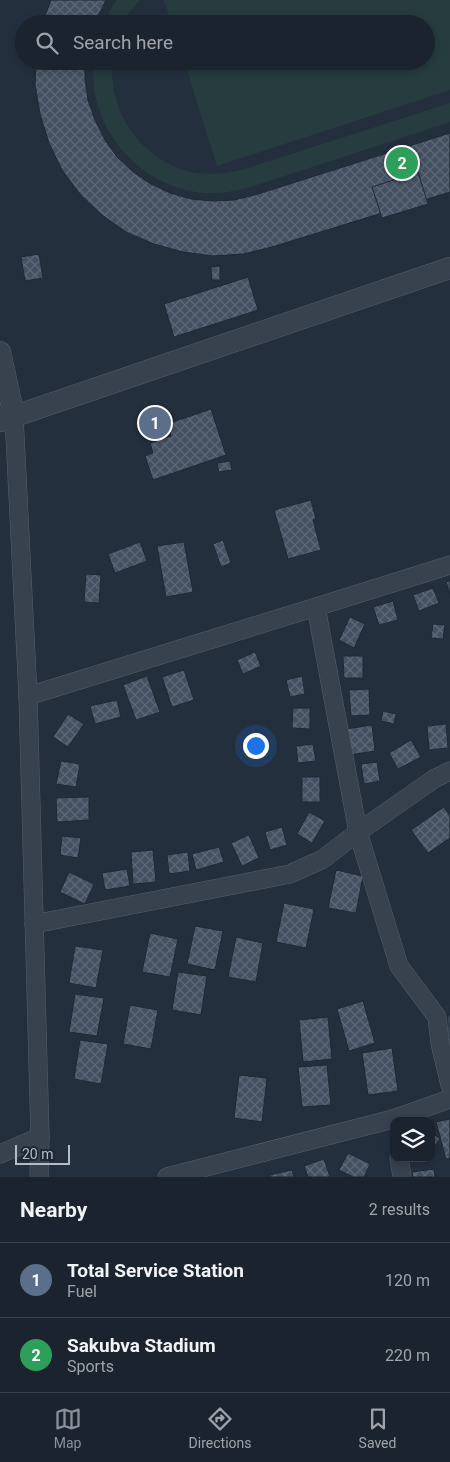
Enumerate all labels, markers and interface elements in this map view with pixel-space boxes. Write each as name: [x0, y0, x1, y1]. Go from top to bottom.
search box: [15, 15, 435, 70]
icon: search: [33, 29, 61, 57]
text: Search here: [73, 31, 173, 54]
pin: 2: [386, 144, 418, 182]
pin: 1: [139, 404, 171, 442]
your location: [243, 733, 269, 759]
map controls: [390, 1117, 435, 1162]
button: layers: [390, 1117, 435, 1162]
scale bar: [15, 1142, 70, 1165]
text: 20 m: [22, 1146, 54, 1162]
text: Nearby: [20, 1198, 87, 1222]
text: 2 results: [369, 1200, 430, 1219]
text: Total Service Station: [67, 1259, 244, 1282]
text: 1: [31, 1271, 41, 1290]
text: 120 m: [385, 1271, 430, 1290]
text: Fuel: [67, 1282, 97, 1301]
text: Sakubva Stadium: [67, 1334, 216, 1357]
text: 2: [31, 1346, 41, 1365]
text: 220 m: [385, 1346, 430, 1365]
text: Sports: [67, 1357, 114, 1376]
tab: Map: [54, 1405, 82, 1451]
tab: Directions: [189, 1405, 252, 1451]
tab: Saved: [359, 1405, 396, 1451]

